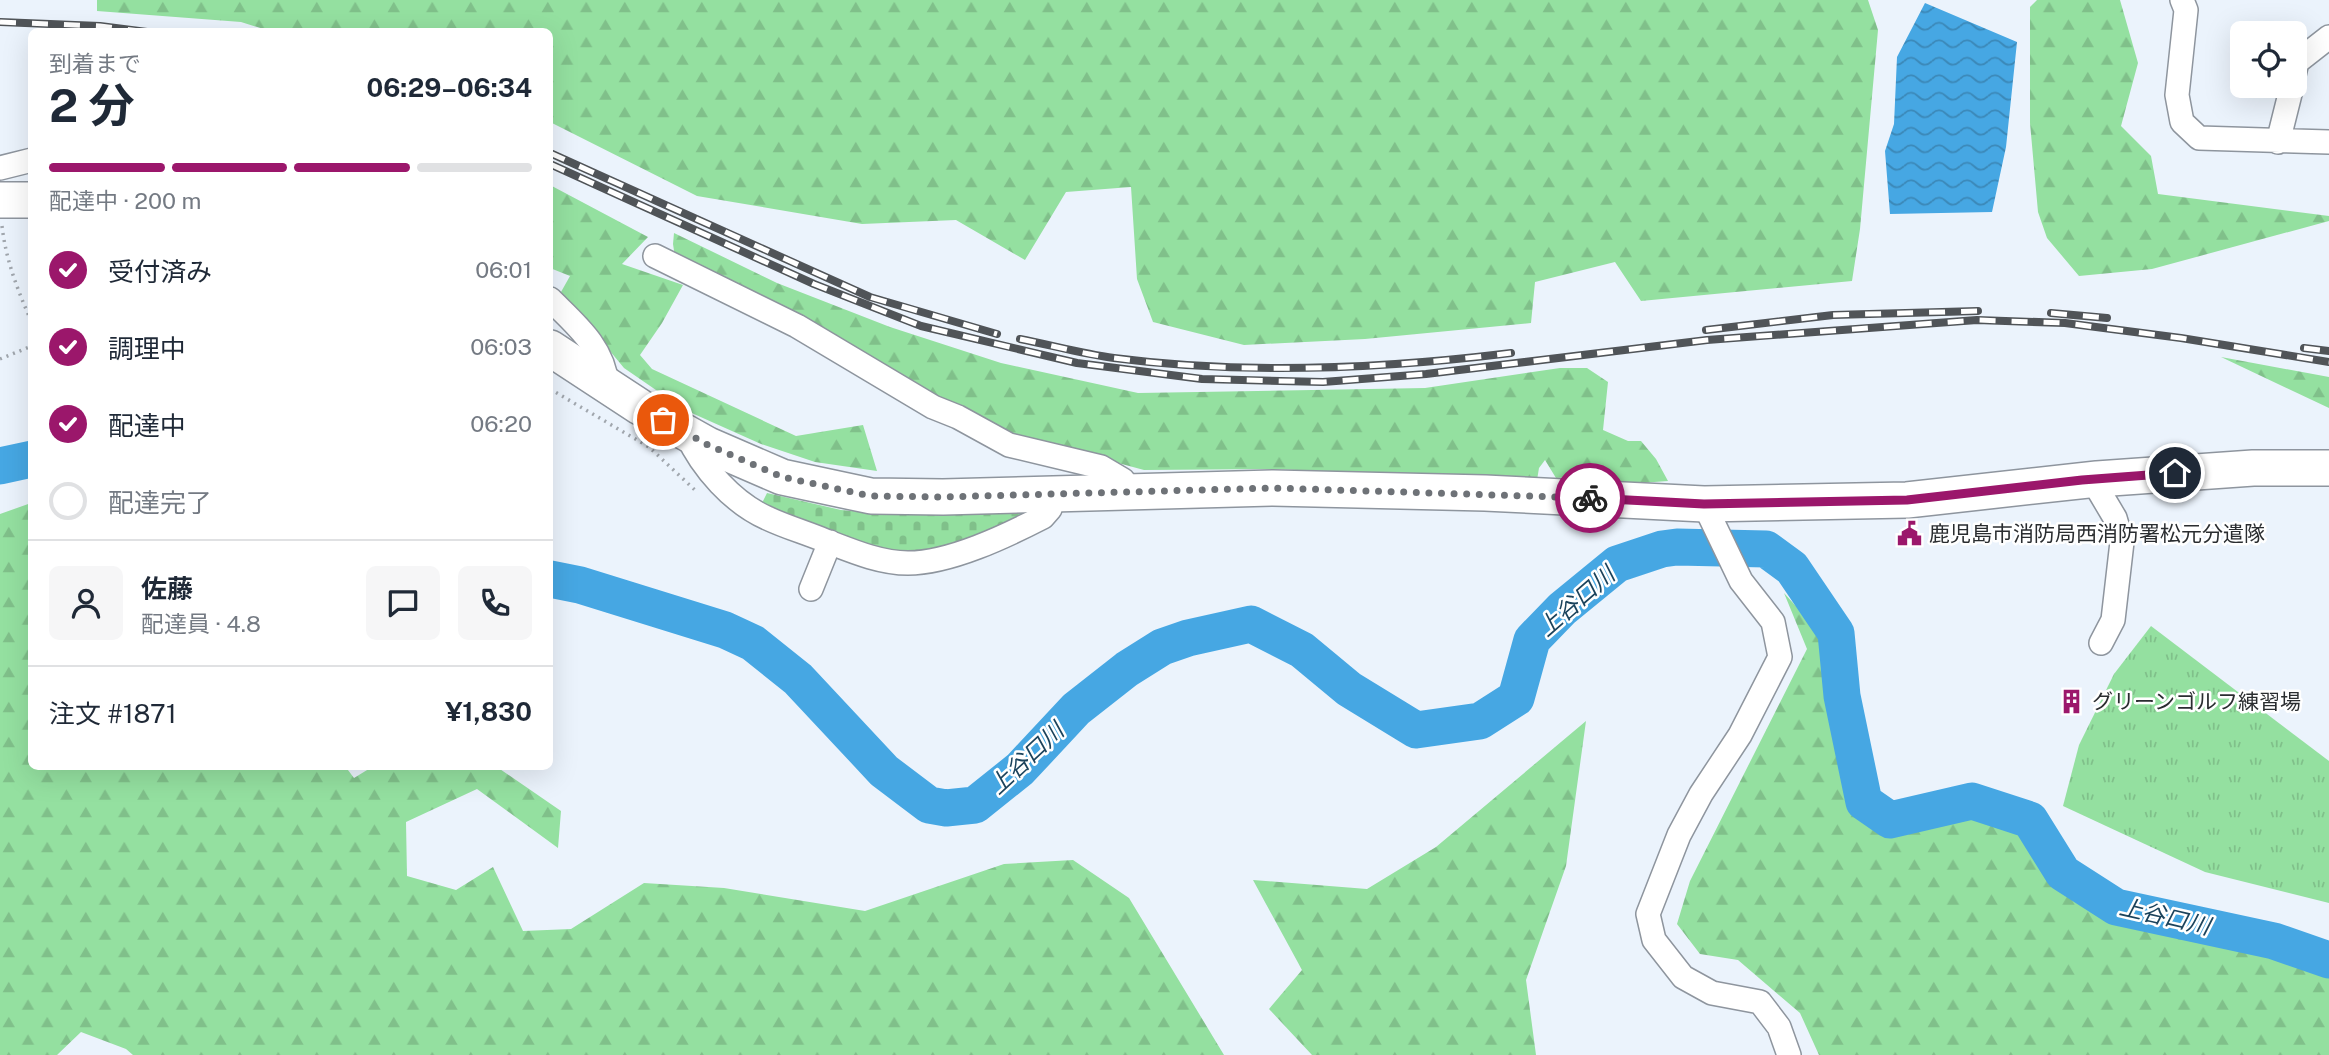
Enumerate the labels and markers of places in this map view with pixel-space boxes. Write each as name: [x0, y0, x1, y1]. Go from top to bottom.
pin: [633, 390, 693, 450]
pin: [2145, 443, 2205, 503]
public building icon: 鹿児島市消防局西消防署松元分遣隊: [1895, 519, 1923, 547]
place label: 鹿児島市消防局西消防署松元分遣隊: [1929, 521, 2265, 546]
building icon: グリーンゴルフ練習場: [2058, 687, 2086, 715]
place label: グリーンゴルフ練習場: [2092, 689, 2301, 714]

